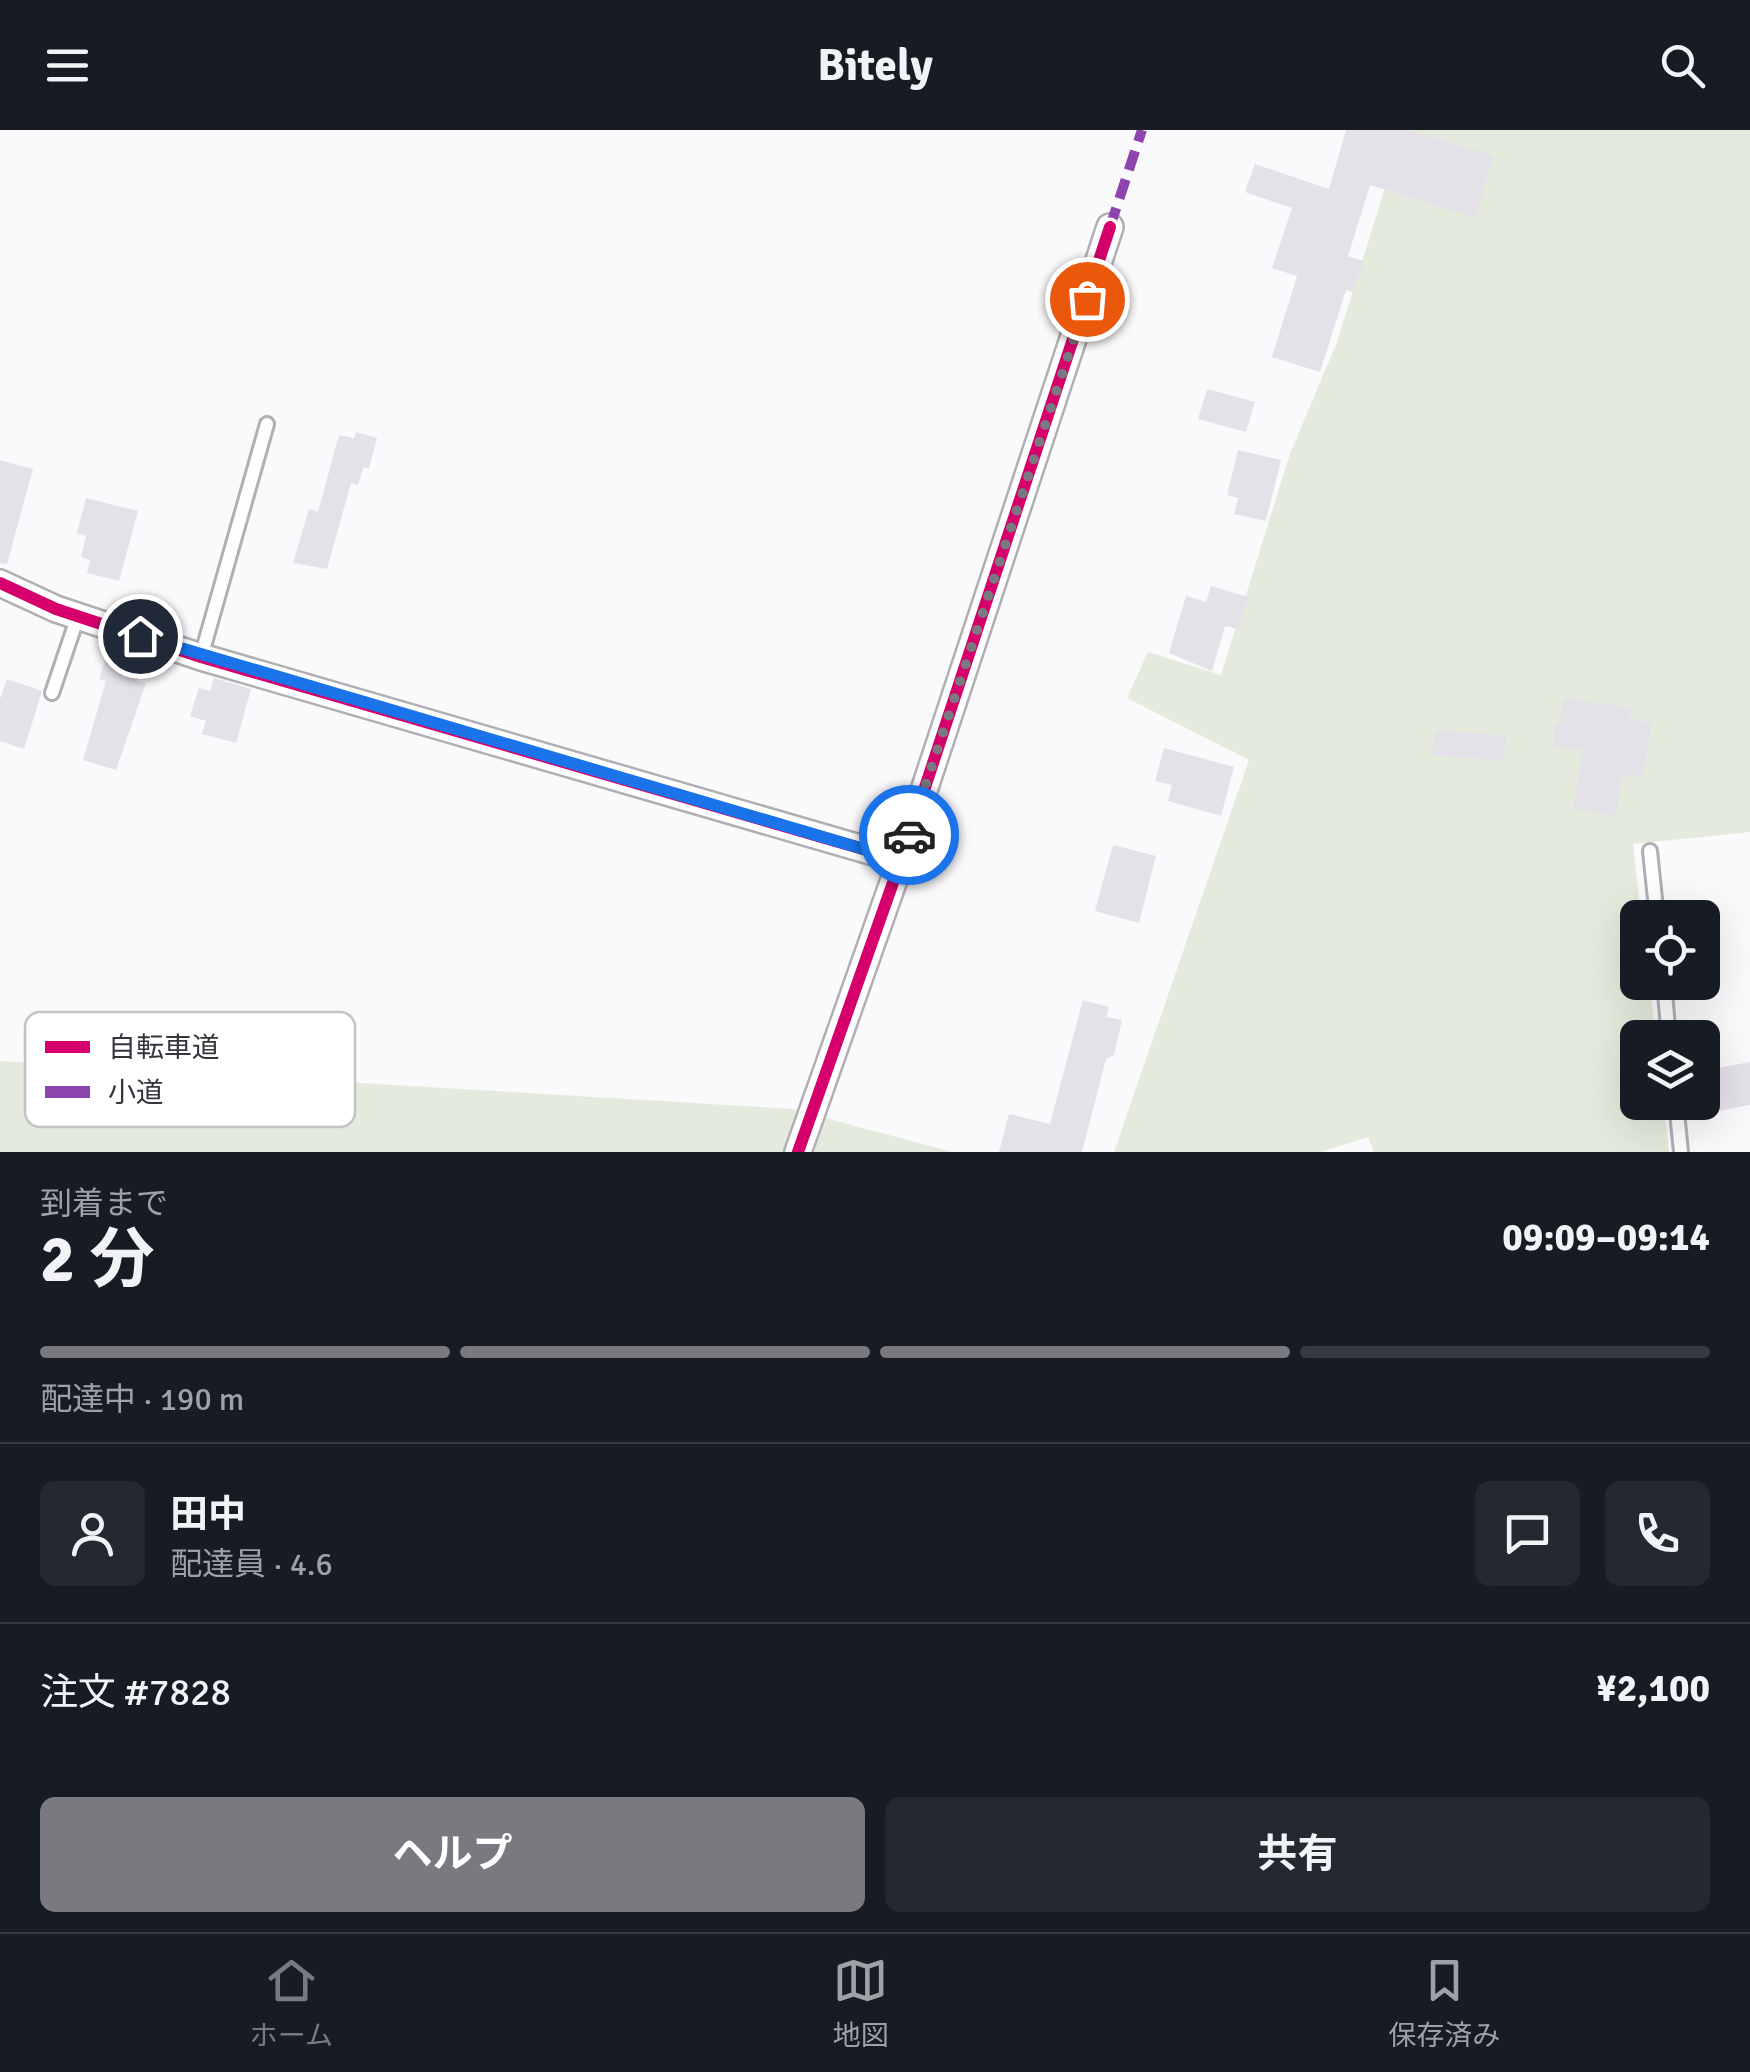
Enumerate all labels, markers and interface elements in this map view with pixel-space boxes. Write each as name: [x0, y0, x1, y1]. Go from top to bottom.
icon: menu: [40, 38, 95, 93]
text: Bitely: [817, 38, 933, 93]
icon: search: [1655, 38, 1710, 93]
pin: [1045, 257, 1130, 342]
icon: bag: [1060, 272, 1115, 327]
pin: [98, 594, 183, 679]
icon: home: [113, 609, 168, 664]
courier: [859, 785, 959, 885]
icon: car: [882, 808, 937, 863]
map controls: [1620, 900, 1720, 1120]
button: locate: [1620, 900, 1720, 1000]
legend: [25, 1012, 355, 1127]
button: layers: [1620, 1020, 1720, 1120]
text: 自転車道: [108, 1031, 220, 1065]
text: 小道: [108, 1076, 164, 1110]
text: 到着まで: [40, 1184, 168, 1223]
text: 09:09–09:14: [1502, 1214, 1710, 1261]
text: 2 分: [40, 1220, 154, 1300]
text: 配達中 · 190 m: [40, 1380, 244, 1419]
button: person: [40, 1481, 145, 1586]
button: chat: [1475, 1481, 1580, 1586]
button: phone: [1605, 1481, 1710, 1586]
text: 田中: [170, 1491, 246, 1538]
text: 配達員 · 4.6: [170, 1545, 333, 1584]
text: ¥2,100: [1596, 1665, 1710, 1712]
text: 注文 #7828: [40, 1669, 231, 1716]
button: ヘルプ: [40, 1797, 865, 1912]
button: 共有: [885, 1797, 1710, 1912]
tab: ホーム: [250, 1953, 333, 2053]
tab: 地図: [833, 1953, 889, 2053]
tab: 保存済み: [1388, 1953, 1500, 2053]

